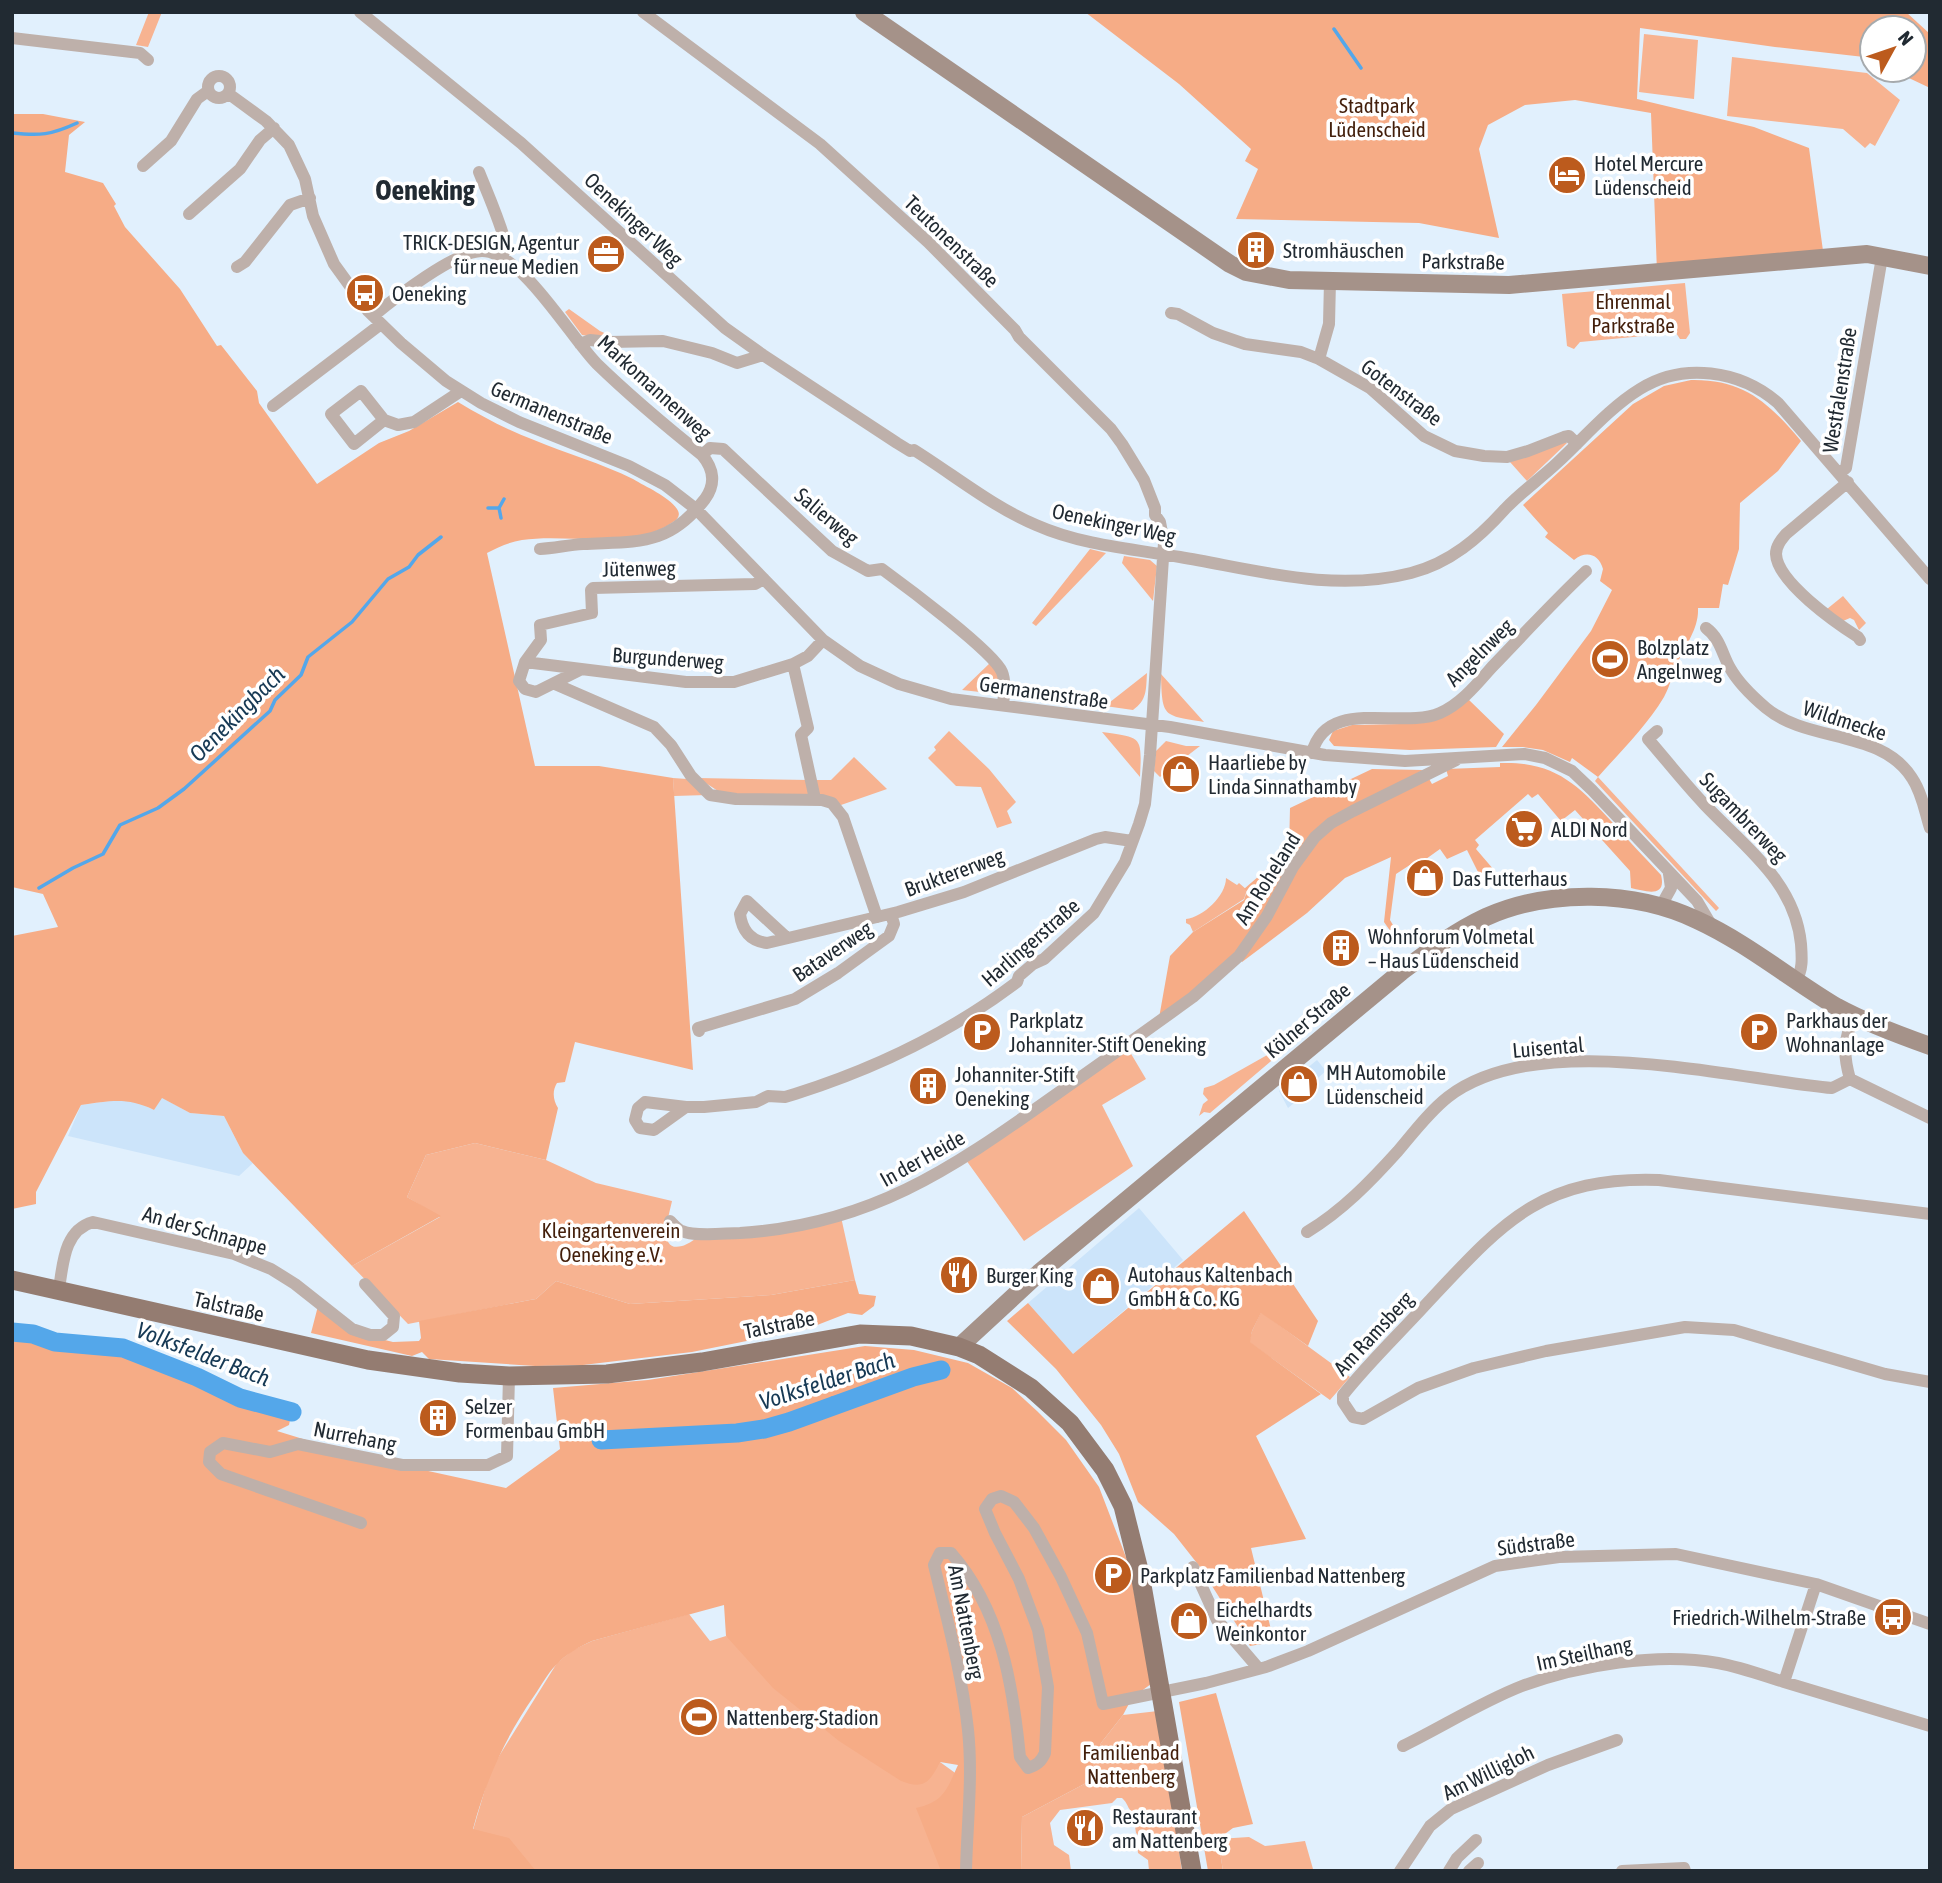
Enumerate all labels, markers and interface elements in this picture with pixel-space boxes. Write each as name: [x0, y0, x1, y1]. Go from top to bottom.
north arrow: [1858, 14, 1928, 84]
text: N: [1894, 27, 1918, 49]
park label: Stadtpark Lüdenscheid: [1328, 93, 1426, 141]
place label: Hotel Mercure Lüdenscheid: [1594, 151, 1703, 199]
hotel icon: Hotel Mercure Lüdenscheid: [1546, 154, 1588, 196]
street label: Oenekinger Weg: [580, 167, 688, 271]
district label: Oeneking: [375, 174, 476, 206]
street label: Teutonenstraße: [900, 190, 1004, 292]
building icon: Stromhäuschen: [1235, 229, 1277, 271]
place label: TRICK-DESIGN, Agentur für neue Medien: [403, 230, 580, 278]
office icon: TRICK-DESIGN, Agentur für neue Medien: [585, 233, 627, 275]
place label: Stromhäuschen: [1283, 238, 1404, 262]
street label: Parkstraße: [1421, 248, 1505, 274]
bus stop icon: Oeneking: [344, 272, 386, 314]
place label: Oeneking: [392, 281, 466, 305]
park label: Ehrenmal Parkstraße: [1591, 289, 1675, 337]
street label: Westfalenstraße: [1817, 326, 1861, 454]
street label: Markomannenweg: [593, 330, 717, 444]
street label: Gotenstraße: [1357, 354, 1447, 430]
street label: Germanenstraße: [487, 376, 617, 448]
street label: Salierweg: [790, 483, 864, 549]
street label: Oenekinger Weg: [1050, 498, 1178, 548]
street label: Jütenweg: [602, 555, 676, 581]
street label: Angelnweg: [1440, 613, 1518, 691]
place label: Bolzplatz Angelnweg: [1637, 635, 1722, 683]
sports icon: Bolzplatz Angelnweg: [1589, 638, 1631, 680]
street label: Burgunderweg: [612, 642, 724, 674]
water label: Oenekingbach: [184, 661, 290, 767]
street label: Germanenstraße: [978, 671, 1110, 713]
street label: Wildmecke: [1800, 695, 1890, 745]
place label: Haarliebe by Linda Sinnathamby: [1208, 750, 1357, 798]
shop icon: Haarliebe by Linda Sinnathamby: [1160, 753, 1202, 795]
street label: Sugambrerweg: [1695, 767, 1793, 867]
supermarket icon: ALDI Nord: [1503, 808, 1545, 850]
place label: ALDI Nord: [1551, 817, 1628, 841]
street label: Am Roheland: [1229, 828, 1305, 928]
street label: Bruktererweg: [901, 843, 1007, 901]
shop icon: Das Futterhaus: [1404, 857, 1446, 899]
place label: Das Futterhaus: [1452, 866, 1567, 890]
street label: Harlingerstraße: [976, 893, 1084, 991]
street label: Bataverweg: [788, 916, 876, 986]
place label: Wohnforum Volmetal – Haus Lüdenscheid: [1368, 924, 1534, 972]
building icon: Wohnforum Volmetal – Haus Lüdenscheid: [1320, 927, 1362, 969]
street label: Kölner Straße: [1259, 977, 1355, 1063]
place label: Parkplatz Johanniter-Stift Oeneking: [1009, 1008, 1206, 1056]
place label: Parkhaus der Wohnanlage: [1786, 1008, 1888, 1056]
parking icon: Parkplatz Johanniter-Stift Oeneking: [961, 1011, 1003, 1053]
parking icon: Parkhaus der Wohnanlage: [1738, 1011, 1780, 1053]
street label: Luisental: [1511, 1032, 1585, 1062]
place label: MH Automobile Lüdenscheid: [1326, 1060, 1446, 1108]
place label: Johanniter-Stift Oeneking: [955, 1062, 1075, 1110]
shop icon: MH Automobile Lüdenscheid: [1278, 1063, 1320, 1105]
building icon: Johanniter-Stift Oeneking: [907, 1065, 949, 1107]
street label: In der Heide: [875, 1125, 969, 1191]
street label: An der Schnappe: [140, 1201, 270, 1259]
park label: Kleingartenverein Oeneking e.V.: [542, 1218, 680, 1266]
restaurant icon: Burger King: [938, 1254, 980, 1296]
place label: Autohaus Kaltenbach GmbH & Co. KG: [1128, 1262, 1293, 1310]
place label: Burger King: [986, 1263, 1073, 1287]
shop icon: Autohaus Kaltenbach GmbH & Co. KG: [1080, 1265, 1122, 1307]
street label: Talstraße: [191, 1286, 267, 1326]
street label: Am Ramsberg: [1328, 1286, 1418, 1380]
street label: Talstraße: [742, 1305, 816, 1343]
water label: Volksfelder Bach: [133, 1317, 273, 1391]
water label: Volksfelder Bach: [756, 1347, 898, 1415]
place label: Selzer Formenbau GmbH: [465, 1394, 605, 1442]
building icon: Selzer Formenbau GmbH: [417, 1397, 459, 1439]
street label: Nurrehang: [312, 1416, 398, 1456]
street label: Südstraße: [1496, 1526, 1576, 1560]
parking icon: Parkplatz Familienbad Nattenberg: [1092, 1554, 1134, 1596]
street label: Am Nattenberg: [944, 1563, 990, 1681]
place label: Parkplatz Familienbad Nattenberg: [1140, 1563, 1405, 1587]
bus stop icon: Friedrich-Wilhelm-Straße: [1872, 1596, 1914, 1638]
place label: Eichelhardts Weinkontor: [1216, 1597, 1312, 1645]
shop icon: Eichelhardts Weinkontor: [1168, 1600, 1210, 1642]
place label: Friedrich-Wilhelm-Straße: [1672, 1605, 1866, 1629]
street label: Im Steilhang: [1534, 1631, 1634, 1675]
sports icon: Nattenberg-Stadion: [678, 1696, 720, 1738]
place label: Nattenberg-Stadion: [726, 1705, 879, 1729]
park label: Familienbad Nattenberg: [1082, 1740, 1180, 1788]
street label: Am Willigloh: [1438, 1740, 1538, 1804]
place label: Restaurant am Nattenberg: [1112, 1804, 1228, 1852]
restaurant icon: Restaurant am Nattenberg: [1064, 1807, 1106, 1849]

